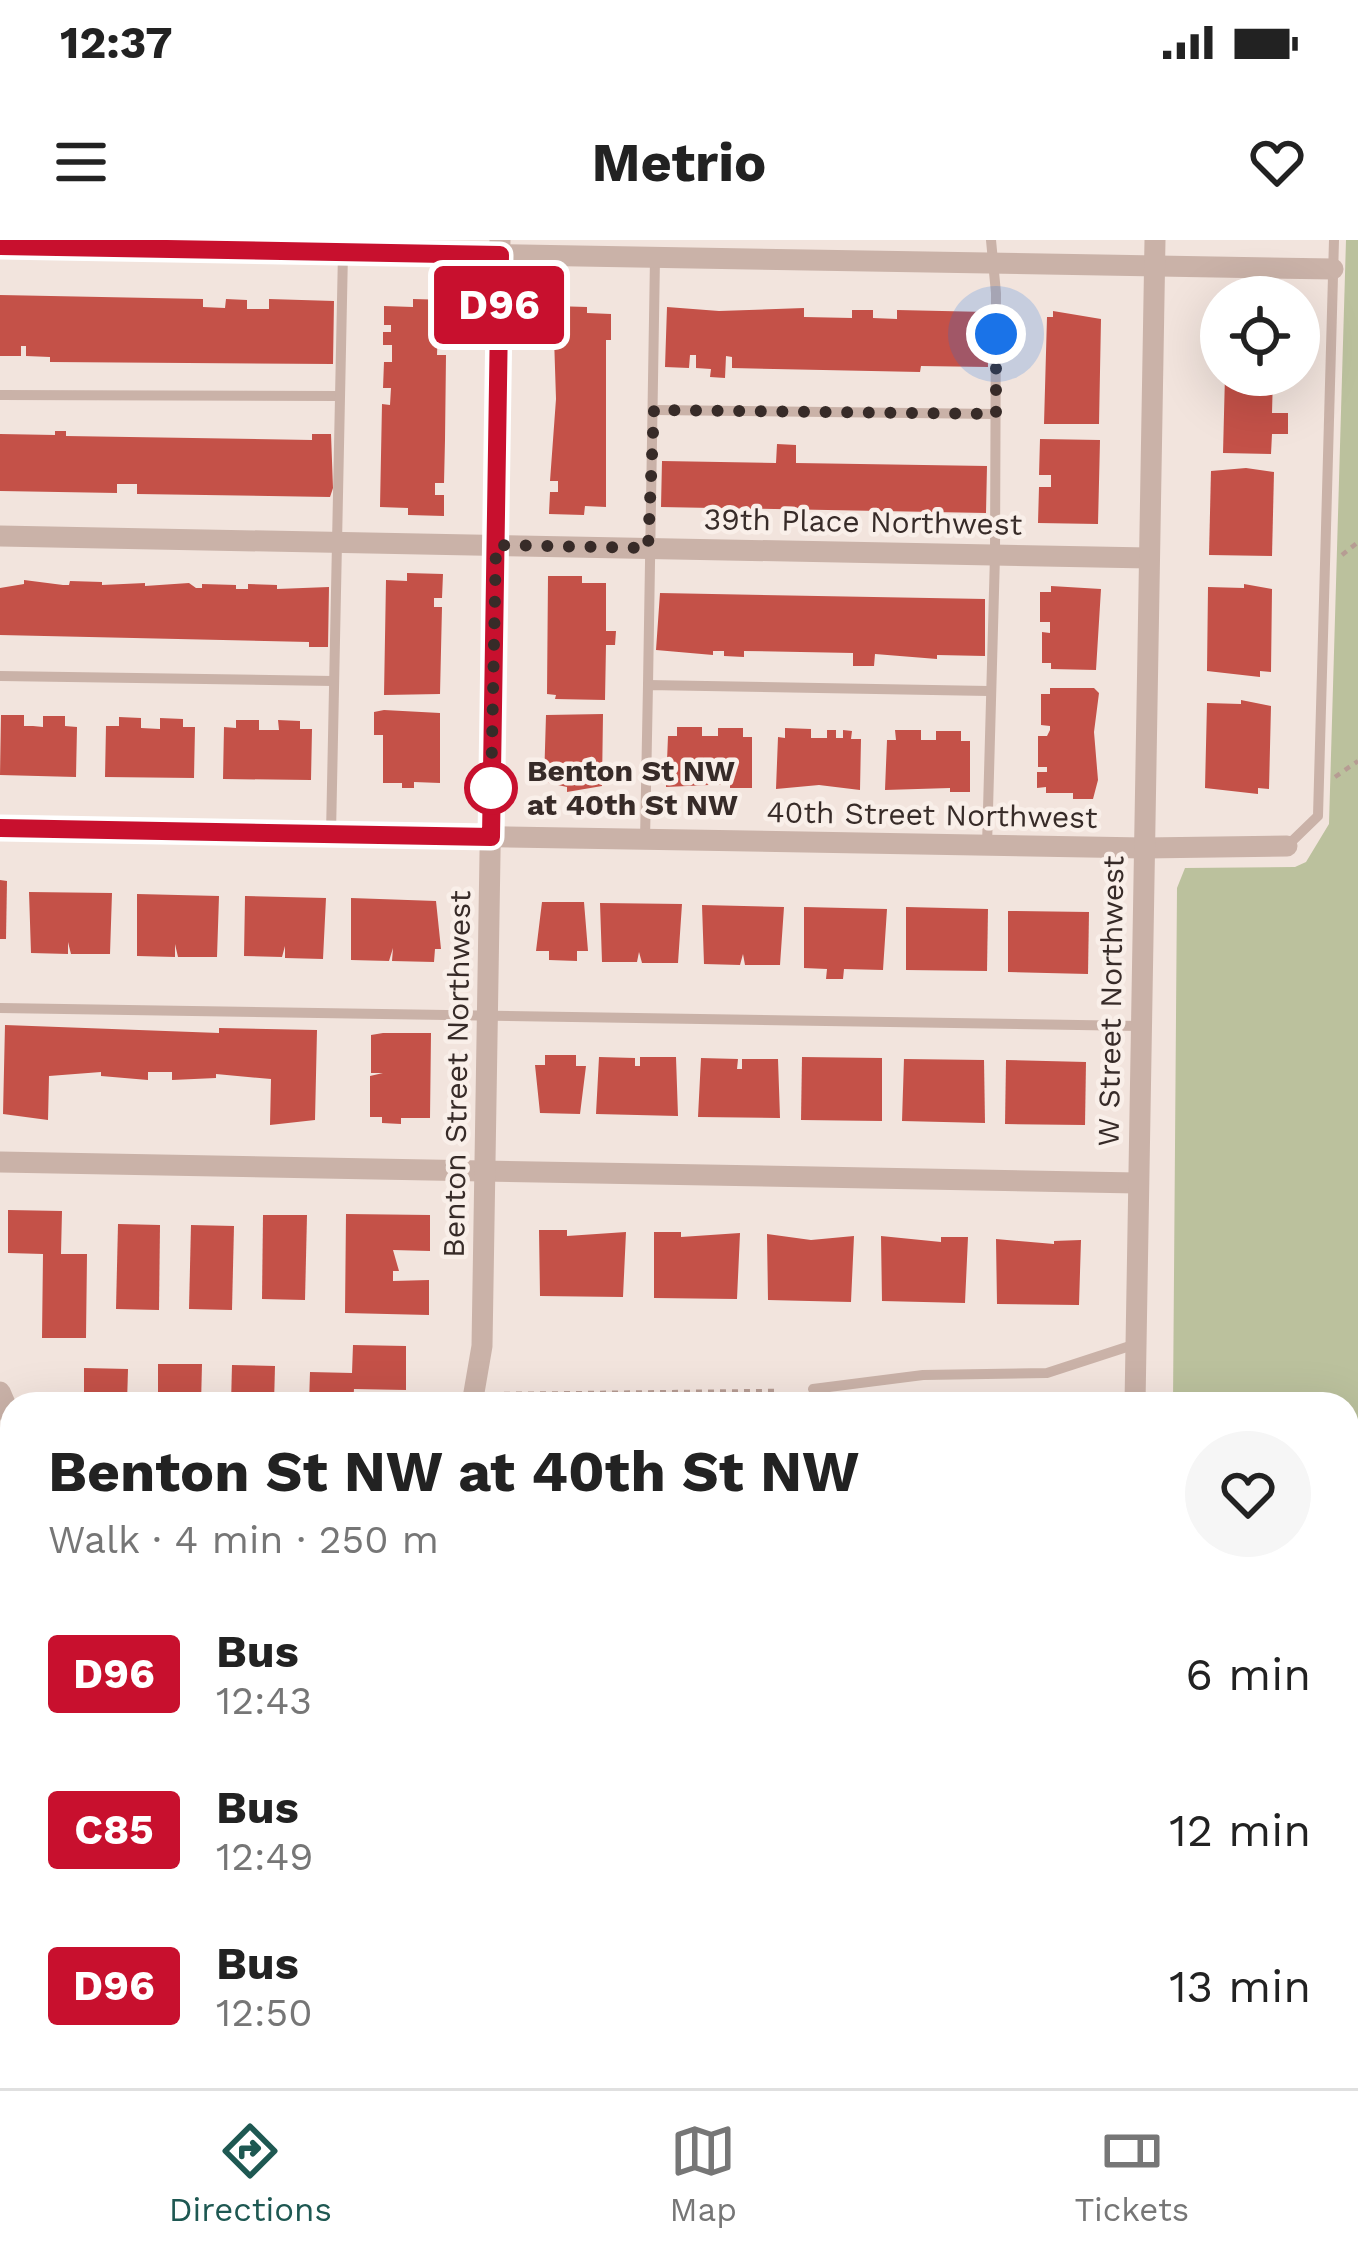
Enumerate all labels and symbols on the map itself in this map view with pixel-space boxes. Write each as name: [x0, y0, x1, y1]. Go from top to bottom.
line badge: D96: [430, 266, 568, 344]
your location: [966, 304, 1026, 364]
street label: 39th Place Northwest: [703, 501, 1023, 542]
place label: Benton St NW at 40th St NW: [527, 753, 738, 822]
marker: Benton St NW at 40th St NW: [466, 763, 516, 813]
street label: 40th Street Northwest: [766, 794, 1098, 835]
street label: W Street Northwest: [1090, 855, 1131, 1147]
street label: Benton Street Northwest: [436, 890, 477, 1258]

